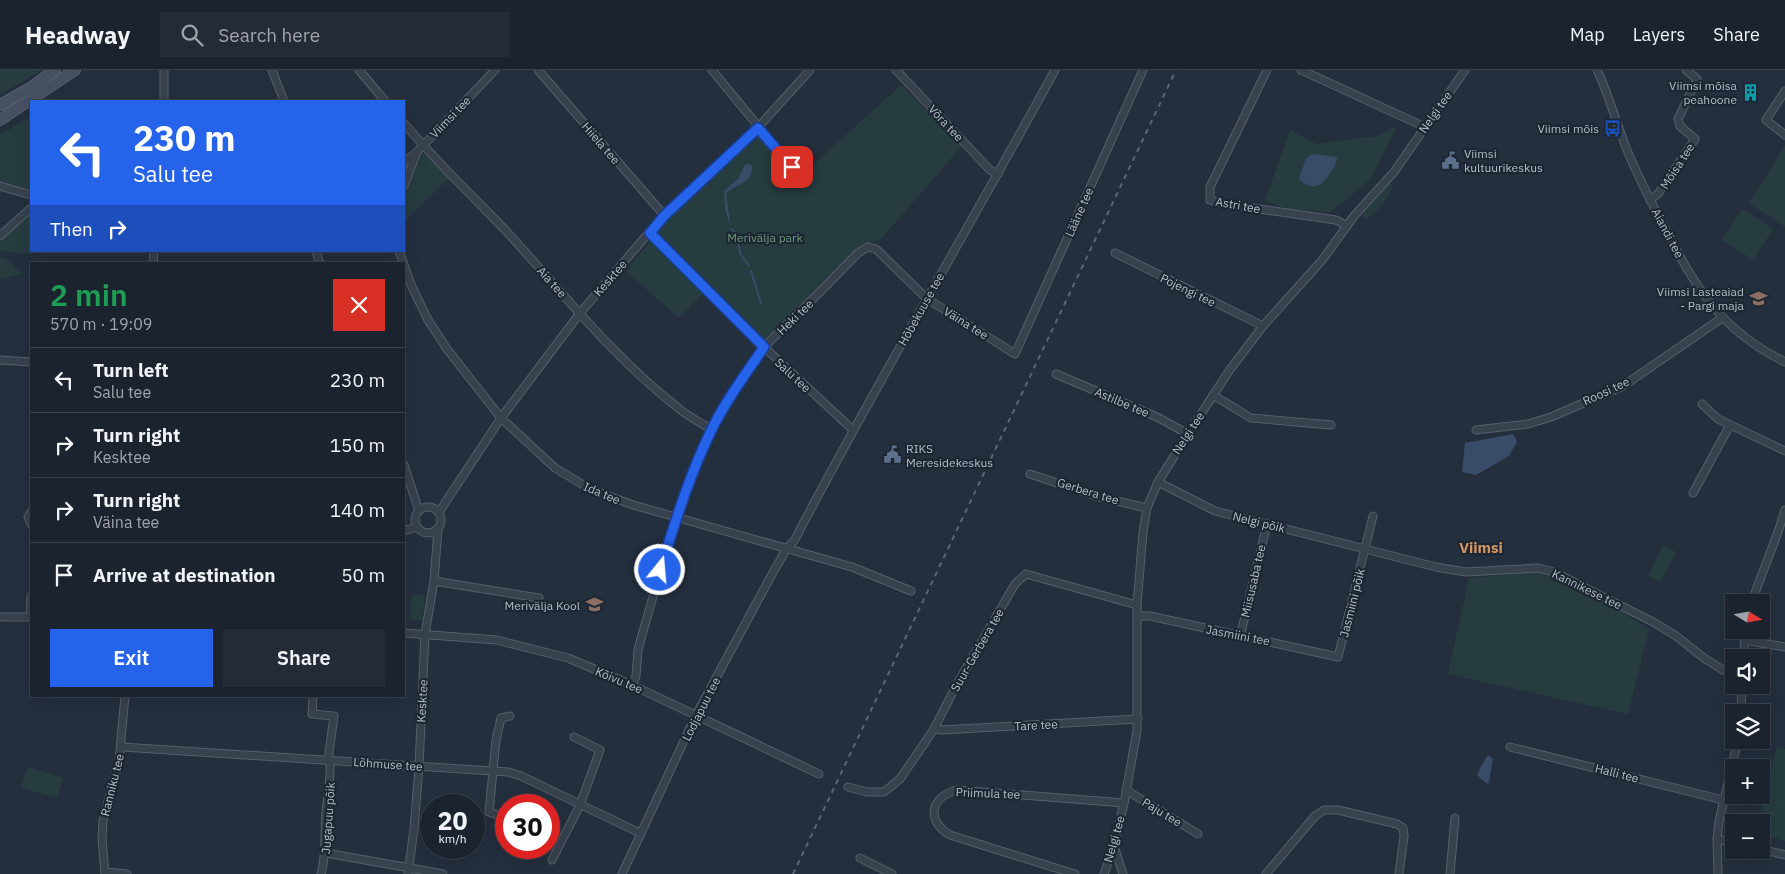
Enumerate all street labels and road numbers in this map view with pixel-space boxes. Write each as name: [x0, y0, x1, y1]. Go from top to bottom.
street label: Nelgi tee: [1415, 88, 1455, 136]
street label: Viimsi tee: [426, 93, 474, 141]
street label: Võra tee: [925, 102, 967, 145]
street label: Hiiela tee: [579, 119, 624, 167]
street label: Mõisa tee: [1657, 140, 1698, 192]
street label: Lääne tee: [1061, 185, 1097, 239]
street label: Astri tee: [1214, 194, 1262, 216]
street label: Aiandi tee: [1649, 206, 1687, 261]
street label: Kesktee: [590, 256, 630, 299]
street label: Aia tee: [534, 263, 570, 301]
street label: Hõbekuuse tee: [895, 270, 947, 348]
street label: Pojengi tee: [1158, 270, 1218, 310]
street label: Heki tee: [774, 296, 817, 338]
street label: Väina tee: [941, 303, 991, 343]
street label: Salu tee: [772, 355, 814, 396]
street label: Roosi tee: [1580, 373, 1632, 408]
street label: Astilbe tee: [1093, 384, 1152, 420]
street label: Nelgi tee: [1169, 409, 1208, 457]
street label: Gerbera tee: [1055, 474, 1121, 508]
street label: Ida tee: [581, 479, 623, 508]
street label: Nelgi põik: [1231, 508, 1287, 536]
street label: Miisusaba tee: [1237, 543, 1269, 619]
street label: Jasmiini põik: [1336, 566, 1368, 639]
street label: Kannikese tee: [1550, 566, 1625, 613]
street label: Suur-Gerbera tee: [947, 605, 1007, 694]
street label: Jasmiini tee: [1205, 621, 1272, 649]
street label: Kõivu tee: [593, 663, 645, 697]
street label: Lodjapuu tee: [678, 674, 724, 743]
street label: Kesktee: [413, 679, 431, 723]
street label: Tare tee: [1014, 716, 1059, 734]
street label: Ranniku tee: [97, 752, 127, 818]
street label: Lõhmuse tee: [353, 754, 424, 774]
street label: Halli tee: [1594, 760, 1641, 786]
street label: Jugapuu põik: [318, 781, 338, 854]
street label: Priimula tee: [955, 784, 1021, 802]
street label: Paju tee: [1139, 794, 1185, 830]
street label: Nelgi tee: [1100, 814, 1128, 864]

